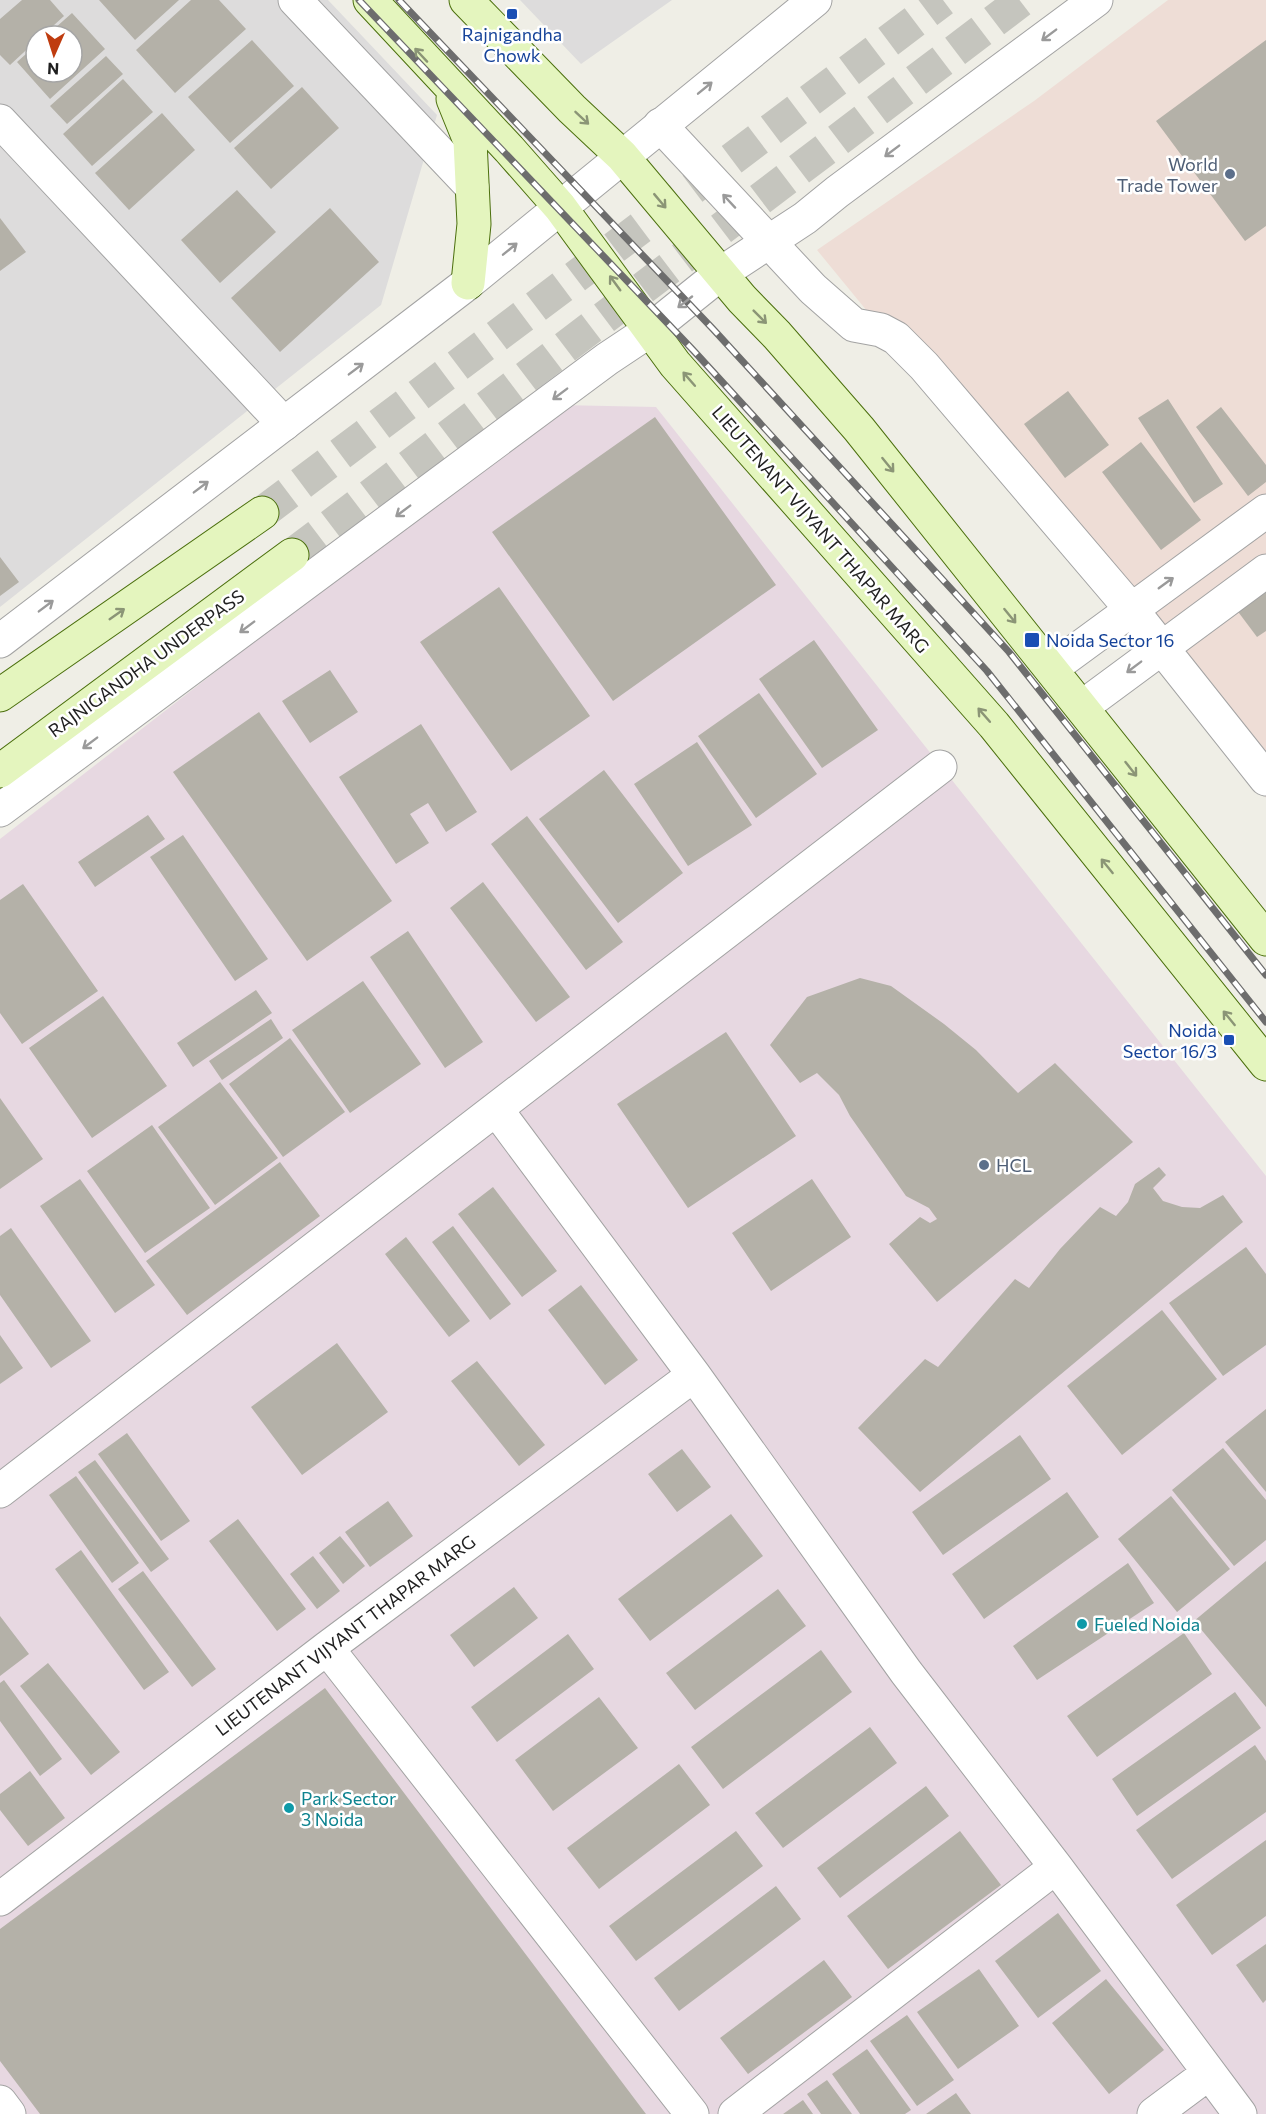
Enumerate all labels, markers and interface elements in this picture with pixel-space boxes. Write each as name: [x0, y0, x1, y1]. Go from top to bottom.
marker: Rajnigandha Chowk: [505, 7, 519, 21]
place label: Rajnigandha Chowk: [462, 23, 562, 66]
north arrow: [24, 24, 84, 84]
one-way arrow: [1041, 29, 1057, 41]
one-way arrow: [414, 48, 428, 63]
text: N: [47, 60, 60, 79]
one-way arrow: [697, 82, 713, 95]
one-way arrow: [574, 111, 589, 125]
one-way arrow: [884, 144, 900, 157]
place label: World Trade Tower: [1117, 153, 1218, 196]
marker: World Trade Tower: [1223, 167, 1237, 181]
one-way arrow: [653, 193, 666, 209]
one-way arrow: [722, 193, 736, 208]
one-way arrow: [501, 242, 517, 255]
one-way arrow: [609, 276, 621, 292]
one-way arrow: [677, 296, 693, 309]
one-way arrow: [752, 310, 767, 325]
one-way arrow: [348, 362, 364, 375]
one-way arrow: [682, 372, 696, 387]
one-way arrow: [552, 388, 568, 400]
street label: LIEUTENANT VIJYANT THAPAR MARG: [708, 401, 934, 657]
one-way arrow: [881, 456, 894, 472]
one-way arrow: [193, 481, 209, 494]
one-way arrow: [395, 504, 411, 517]
one-way arrow: [1158, 577, 1174, 589]
street label: RAJNIGANDHA UNDERPASS: [44, 585, 248, 741]
one-way arrow: [38, 599, 54, 612]
one-way arrow: [108, 608, 125, 620]
one-way arrow: [1004, 608, 1017, 624]
one-way arrow: [239, 621, 255, 633]
place label: Noida Sector 16: [1046, 629, 1174, 651]
marker: Noida Sector 16: [1023, 631, 1041, 649]
one-way arrow: [1127, 661, 1143, 674]
one-way arrow: [977, 708, 991, 723]
one-way arrow: [82, 736, 98, 749]
one-way arrow: [1125, 761, 1138, 777]
one-way arrow: [1100, 859, 1114, 874]
one-way arrow: [1223, 1010, 1236, 1026]
place label: Noida Sector 16/3: [1123, 1019, 1217, 1062]
marker: Noida Sector 16/3: [1222, 1033, 1236, 1047]
place label: HCL: [996, 1154, 1032, 1176]
marker: HCL: [977, 1158, 991, 1172]
street label: LIEUTENANT VIJYANT THAPAR MARG: [211, 1530, 479, 1740]
place label: Fueled Noida: [1094, 1613, 1200, 1635]
marker: Fueled Noida: [1075, 1617, 1089, 1631]
place label: Park Sector 3 Noida: [301, 1787, 396, 1830]
marker: Park Sector 3 Noida: [282, 1801, 296, 1815]

